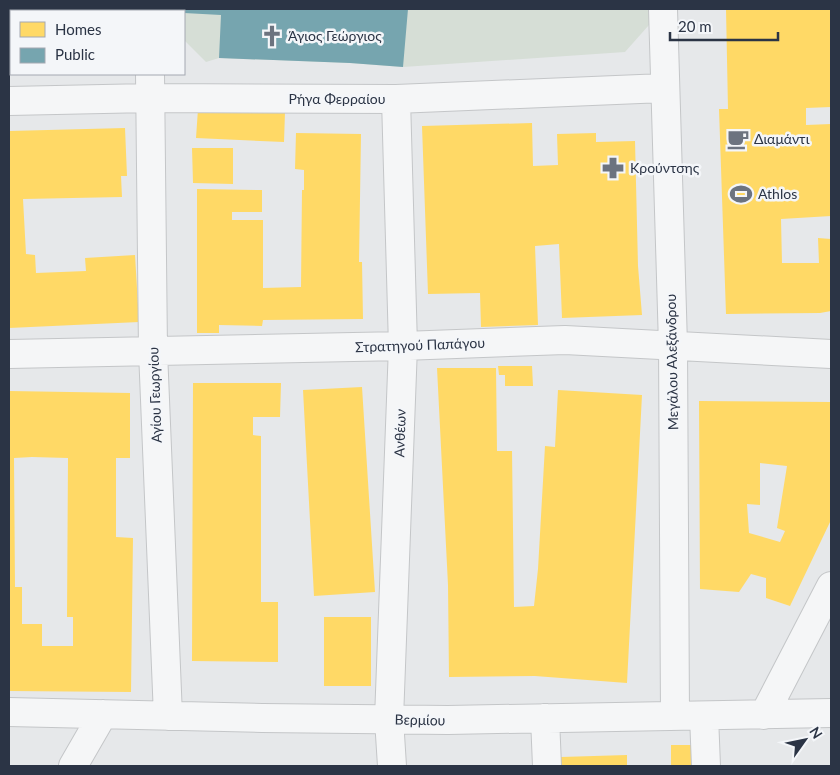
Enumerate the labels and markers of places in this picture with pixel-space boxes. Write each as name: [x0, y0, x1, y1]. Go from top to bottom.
church icon: Άγιος Γεώργιος: [259, 23, 285, 49]
place label: Άγιος Γεώργιος: [288, 27, 382, 44]
cafe icon: Διαμάντι: [725, 126, 751, 152]
place label: Διαμάντι: [754, 130, 810, 147]
pharmacy icon: Κρούντσης: [600, 155, 626, 181]
place label: Κρούντσης: [630, 159, 700, 176]
sports icon: Athlos: [728, 181, 754, 207]
place label: Athlos: [758, 185, 797, 202]

